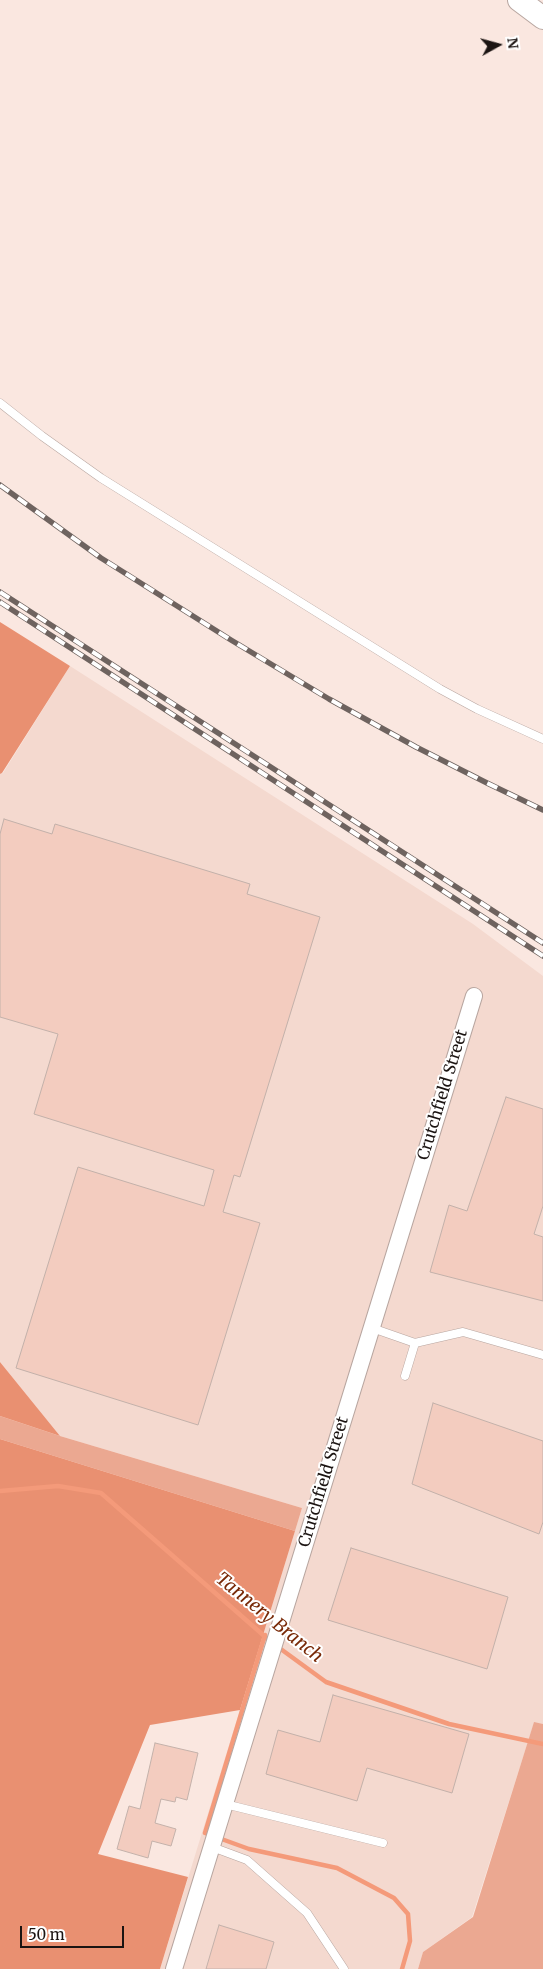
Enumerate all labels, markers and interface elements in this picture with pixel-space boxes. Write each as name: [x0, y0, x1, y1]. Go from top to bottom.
north arrow: [473, 20, 523, 70]
text: N: [503, 37, 522, 50]
street label: Crutchfield Street: [414, 1027, 472, 1163]
street label: Crutchfield Street: [295, 1414, 353, 1550]
water label: Tannery Branch: [211, 1568, 327, 1668]
scale bar: [22, 1916, 126, 1948]
text: 50 m: [28, 1925, 65, 1944]

